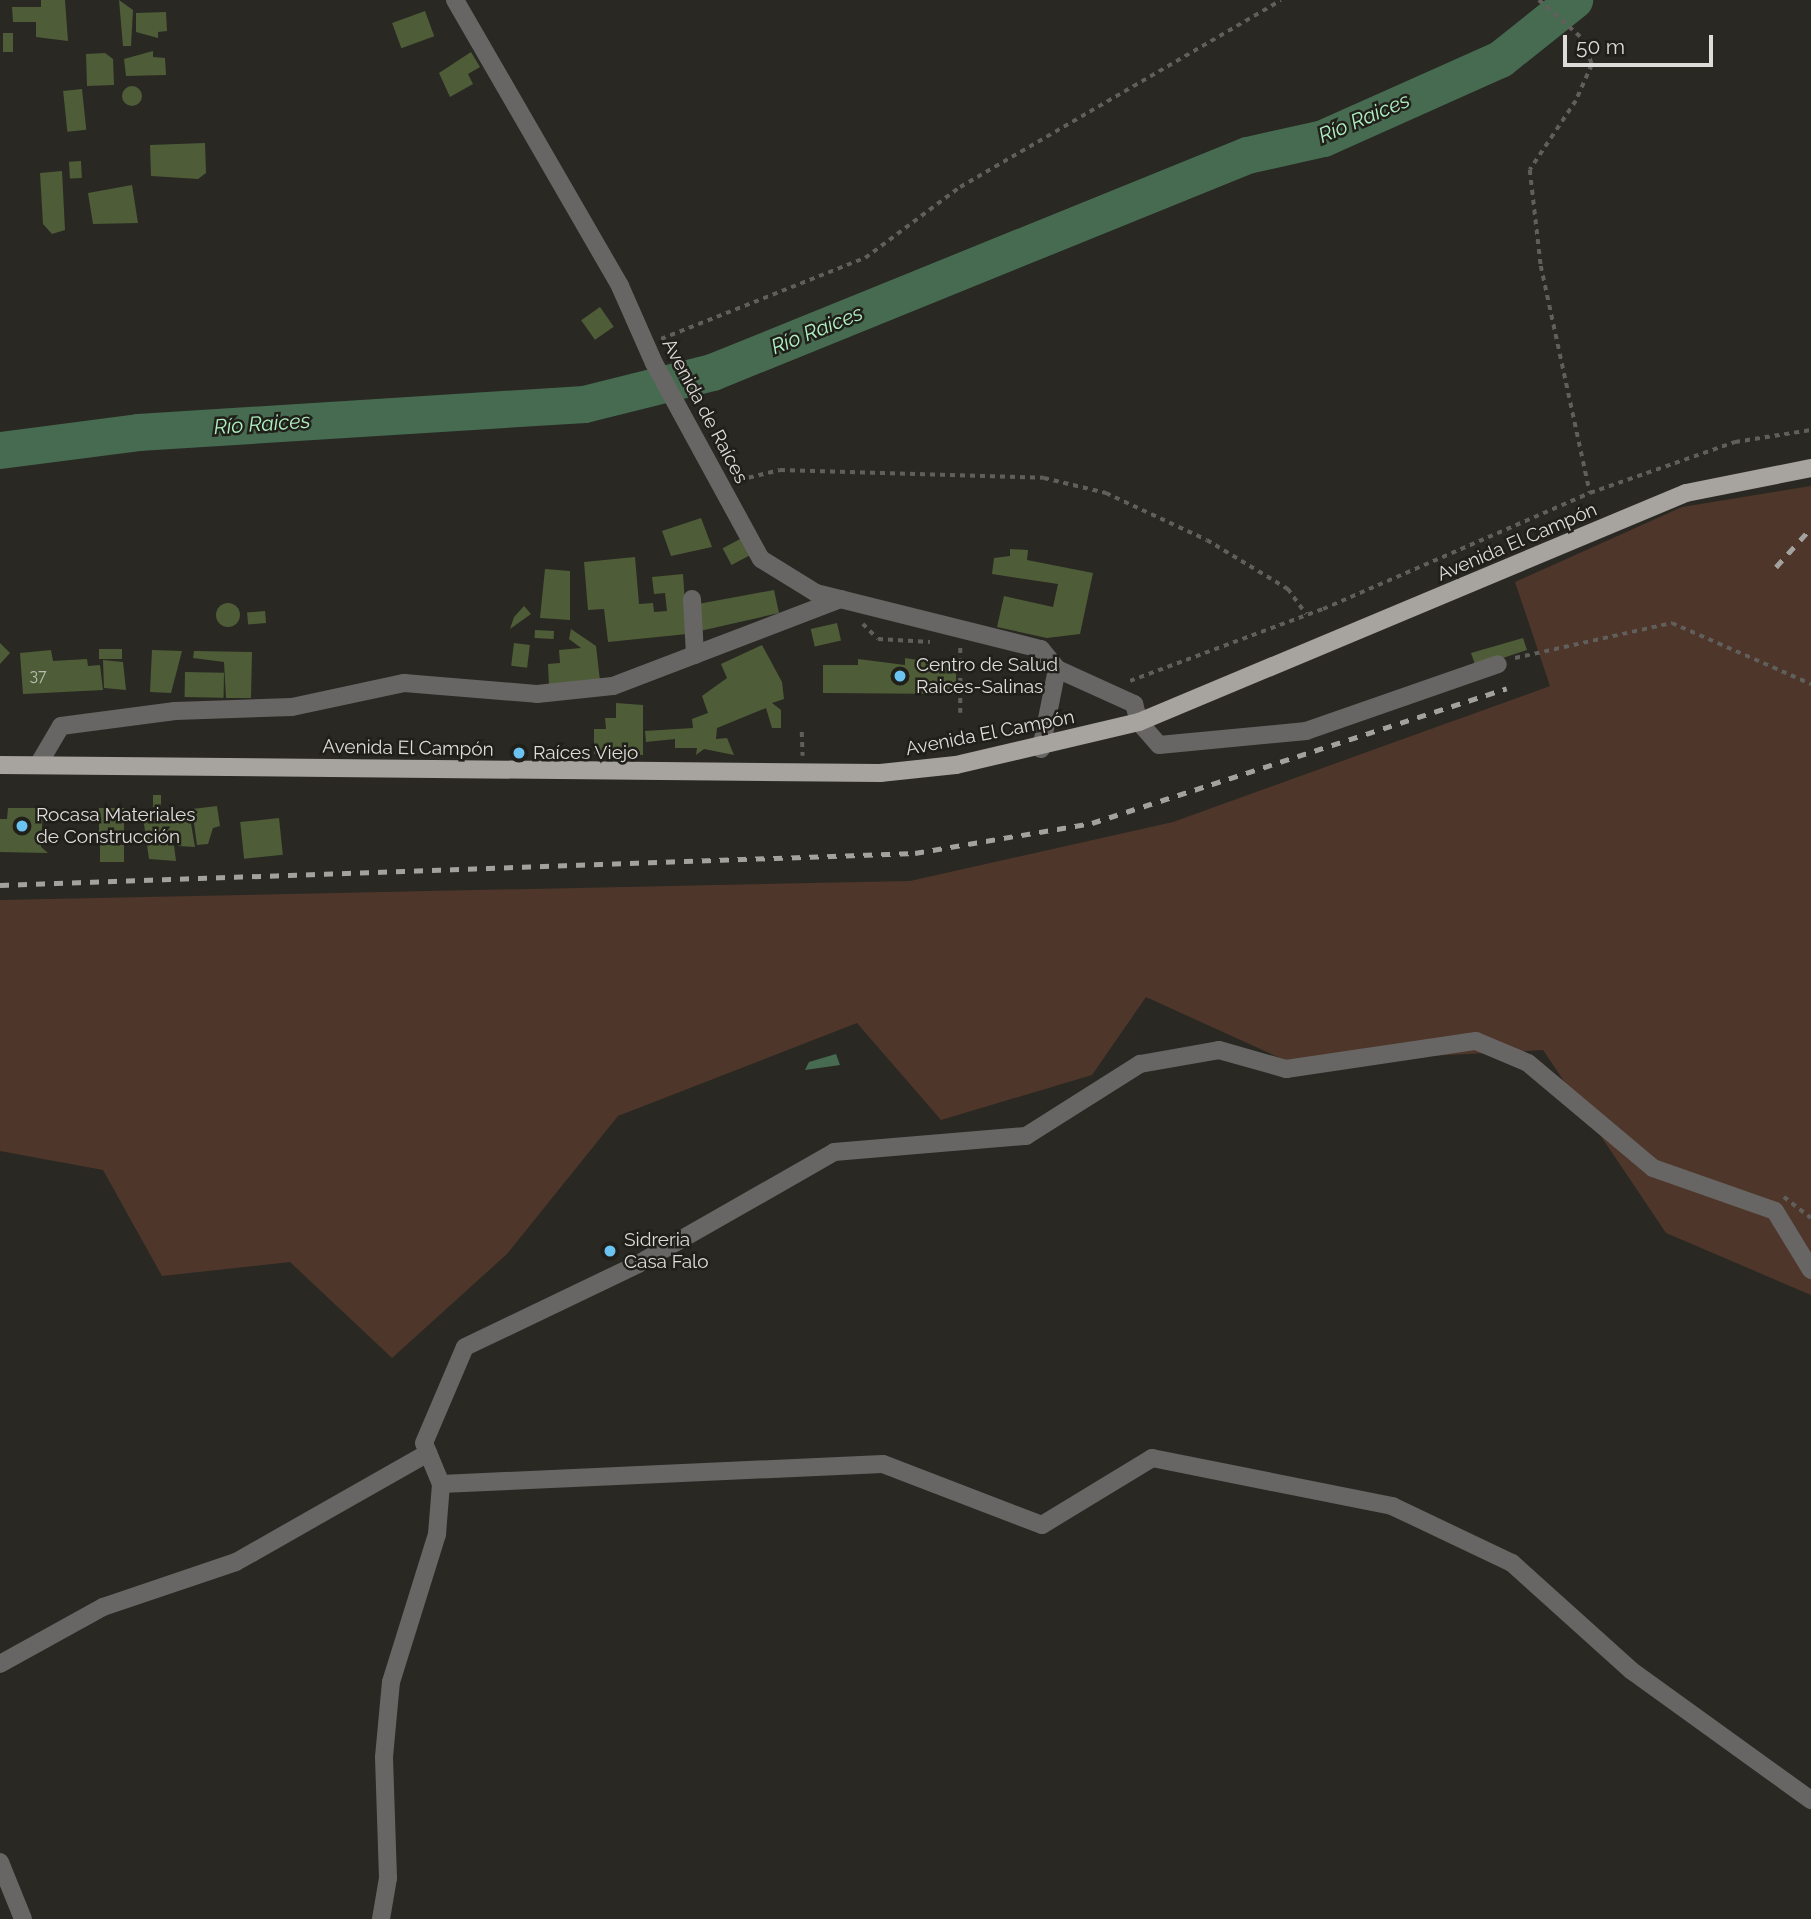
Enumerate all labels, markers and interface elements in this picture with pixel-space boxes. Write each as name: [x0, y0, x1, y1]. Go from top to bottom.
scale bar: [1566, 21, 1716, 65]
text: 50 m: [1576, 34, 1625, 59]
water label: Río Raices: [1315, 87, 1413, 149]
water label: Río Raices: [767, 300, 867, 360]
street label: Avenida de Raíces: [657, 335, 753, 487]
water label: Río Raices: [213, 408, 311, 440]
street label: Avenida El Campón: [1433, 498, 1601, 586]
place label: Centro de Salud Raices-Salinas: [916, 654, 1058, 698]
house number: 37: [29, 666, 47, 686]
marker: Centro de Salud Raices-Salinas: [890, 666, 910, 686]
street label: Avenida El Campón: [903, 705, 1077, 761]
street label: Avenida El Campón: [322, 735, 494, 761]
place label: Raíces Viejo: [533, 742, 639, 764]
marker: Raíces Viejo: [511, 745, 527, 761]
place label: Rocasa Materiales de Construcción: [36, 804, 195, 848]
marker: Rocasa Materiales de Construcción: [14, 818, 30, 834]
place label: Sidreria Casa Falo: [624, 1229, 709, 1273]
marker: Sidreria Casa Falo: [602, 1243, 618, 1259]

